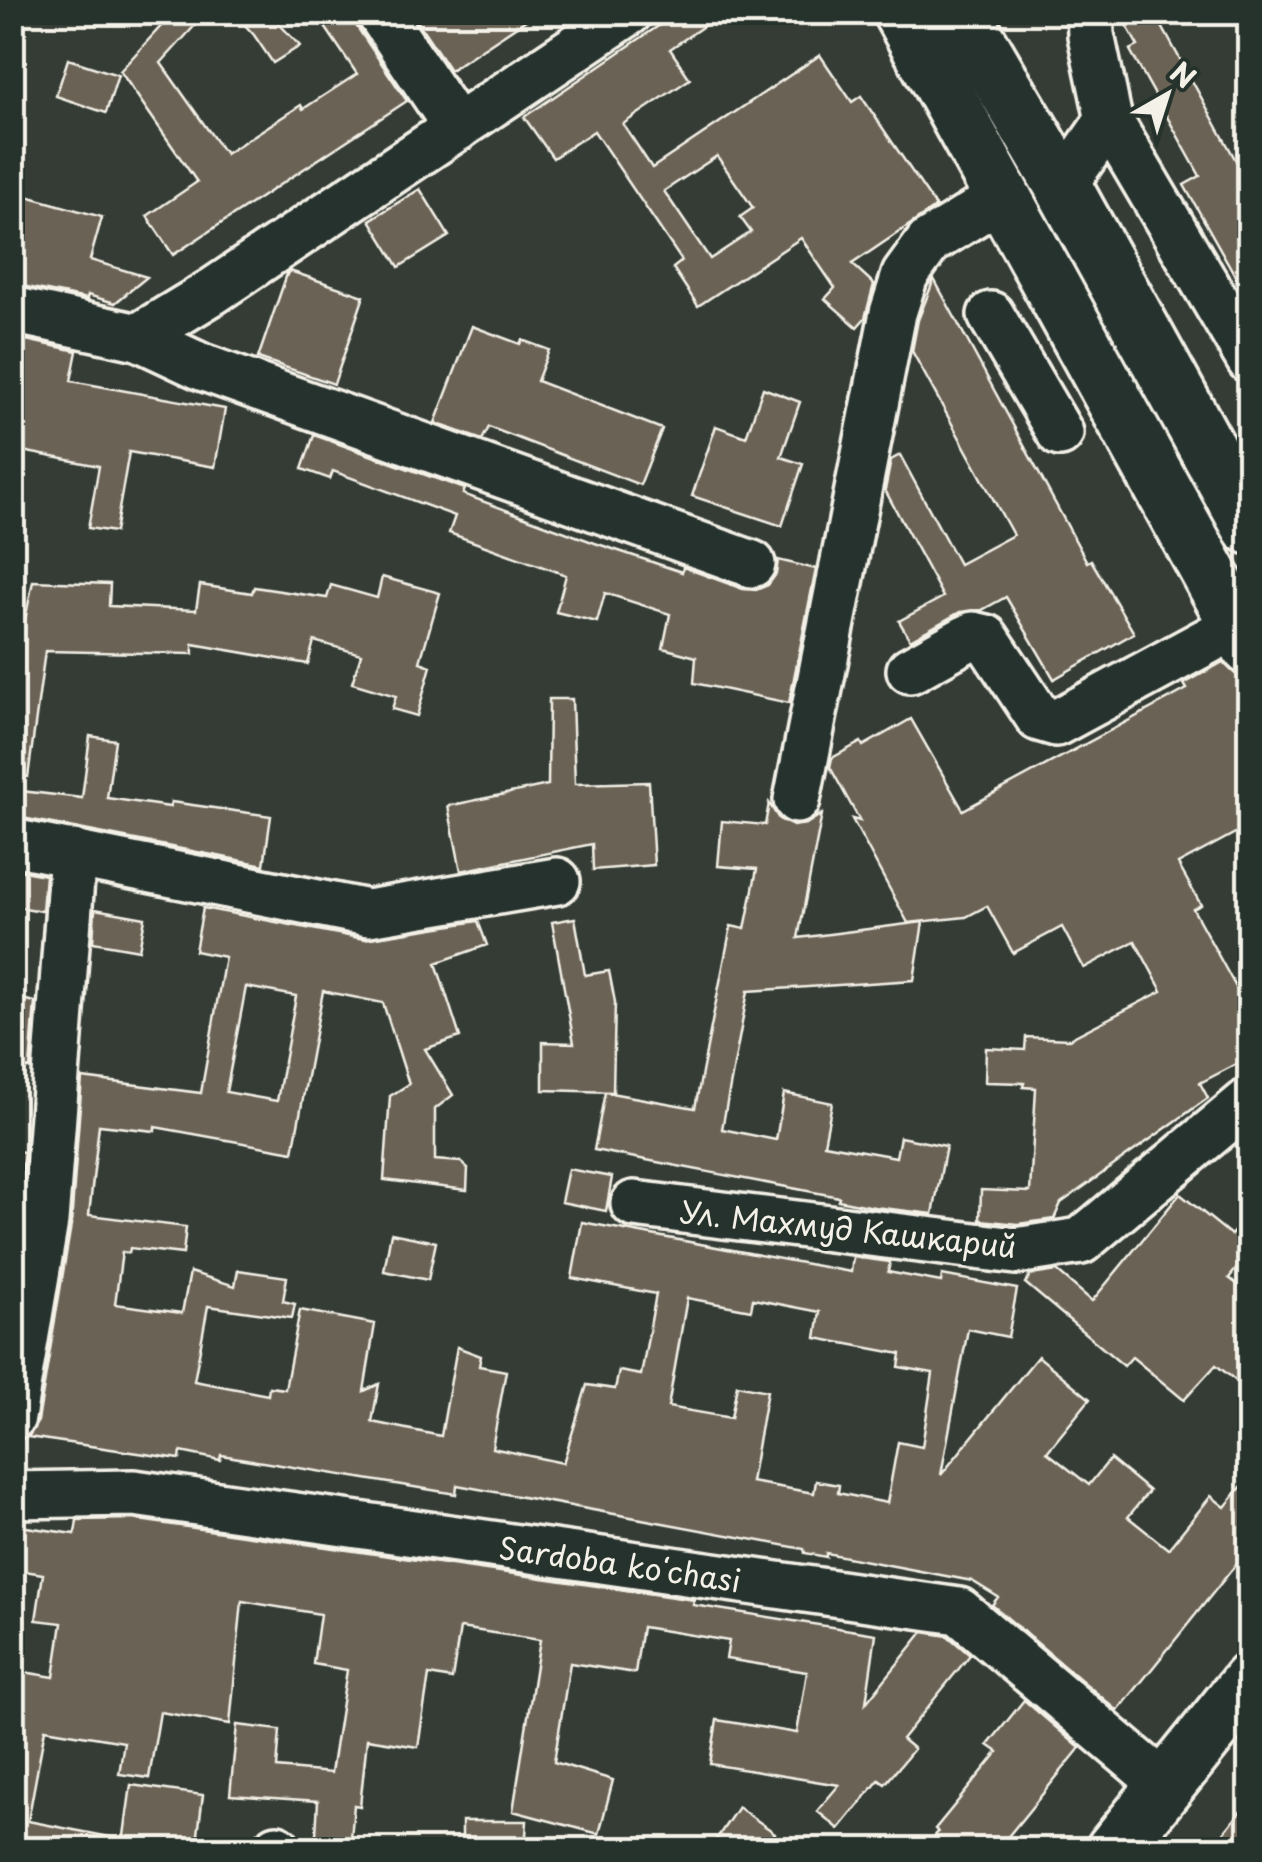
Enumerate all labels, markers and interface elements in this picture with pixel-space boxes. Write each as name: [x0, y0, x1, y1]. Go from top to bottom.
north arrow: [1117, 45, 1217, 145]
text: N: [1162, 51, 1206, 98]
street label: Ул. Махмуд Кашкарий: [678, 1188, 1018, 1268]
street label: Sardoba koʻchasi: [496, 1524, 744, 1602]

